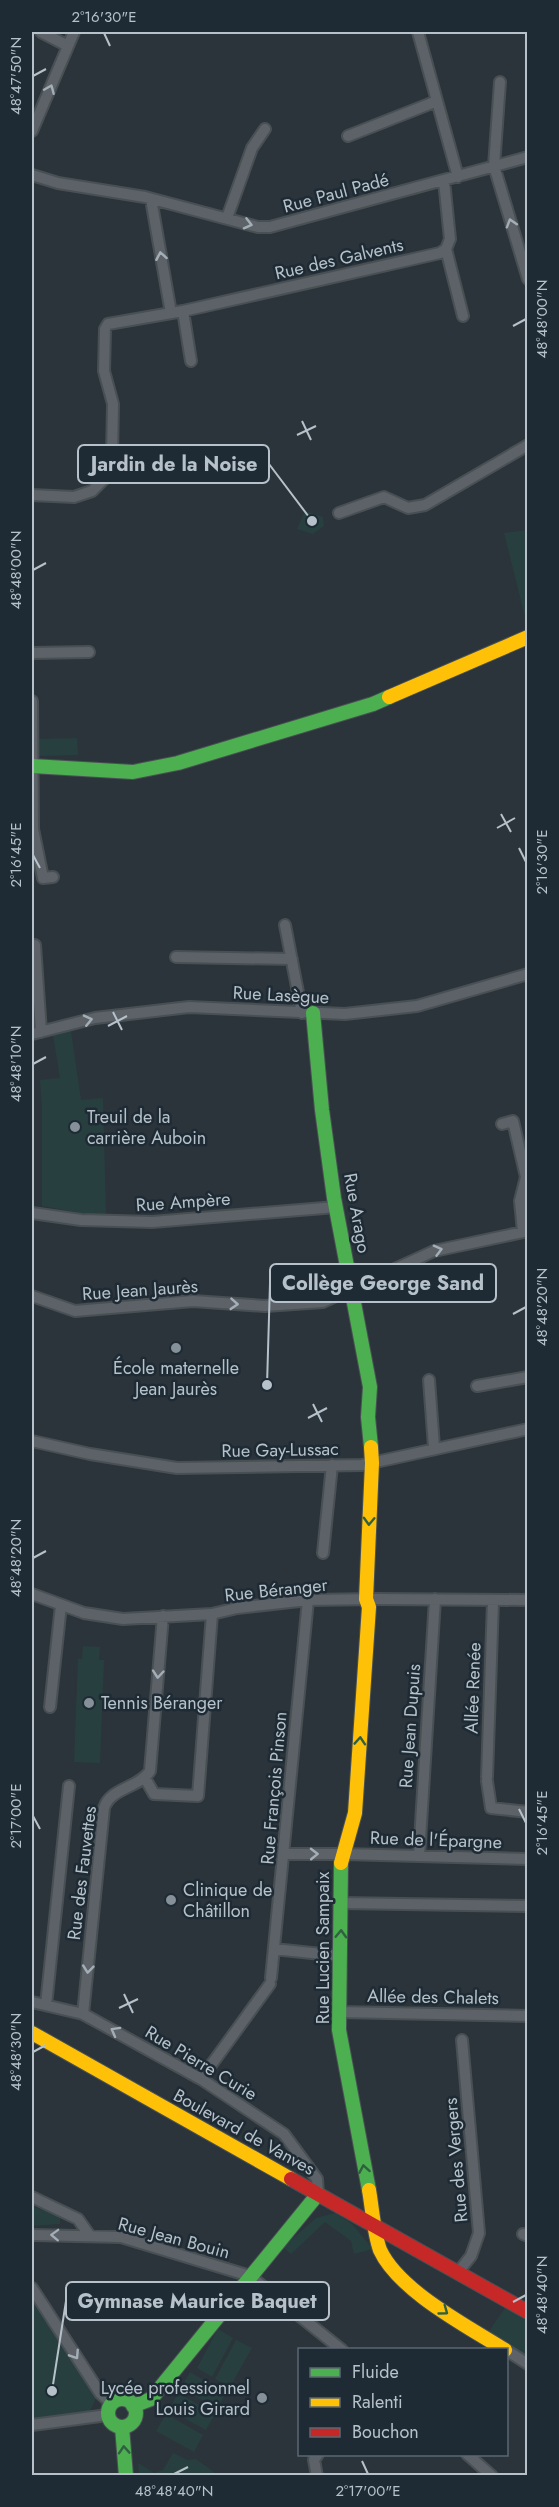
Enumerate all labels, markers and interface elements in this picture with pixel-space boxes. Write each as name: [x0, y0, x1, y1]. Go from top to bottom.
text: 2°16'30"E: [72, 6, 136, 28]
text: 48°47'50"N: [5, 37, 27, 115]
one-way arrow: [43, 84, 55, 95]
street label: Rue Paul Padé: [280, 166, 392, 220]
one-way arrow: [243, 217, 253, 229]
one-way arrow: [506, 218, 518, 228]
street label: Rue des Galvents: [272, 232, 406, 286]
one-way arrow: [155, 252, 168, 262]
text: 48°48'00"N: [531, 280, 553, 358]
callout: Jardin de la Noise: [78, 445, 269, 483]
text: Jardin de la Noise: [87, 450, 257, 479]
text: 48°48'00"N: [5, 531, 27, 609]
text: 2°16'45"E: [5, 823, 27, 887]
text: 2°16'30"E: [531, 830, 553, 894]
street label: Rue Lasègue: [232, 979, 330, 1011]
one-way arrow: [83, 1014, 93, 1027]
text: 48°48'10"N: [5, 1026, 27, 1102]
place label: Treuil de la carrière Auboin: [87, 1104, 206, 1151]
marker: Treuil de la carrière Auboin: [68, 1120, 82, 1134]
street label: Rue Arago: [337, 1171, 377, 1255]
street label: Rue Ampère: [135, 1186, 231, 1218]
one-way arrow: [433, 1245, 443, 1258]
callout: Collège George Sand: [270, 1264, 496, 1302]
text: 48°48'20"N: [531, 1268, 553, 1346]
text: Collège George Sand: [282, 1269, 484, 1298]
street label: Rue Jean Jaurès: [81, 1273, 199, 1307]
one-way arrow: [229, 1297, 238, 1310]
marker: École maternelle Jean Jaurès: [169, 1341, 183, 1355]
place label: École maternelle Jean Jaurès: [113, 1355, 239, 1402]
street label: Rue Gay-Lussac: [221, 1436, 339, 1464]
one-way arrow: [363, 1517, 376, 1526]
text: 48°48'20"N: [5, 1519, 27, 1597]
street label: Rue Béranger: [223, 1572, 330, 1608]
street label: Allée Renée: [458, 1642, 488, 1734]
street label: Rue Jean Dupuis: [393, 1663, 427, 1789]
one-way arrow: [152, 1669, 165, 1679]
place label: Tennis Béranger: [101, 1690, 223, 1716]
marker: Tennis Béranger: [82, 1696, 96, 1710]
street label: Rue François Pinson: [254, 1710, 294, 1866]
one-way arrow: [354, 1737, 367, 1746]
text: 2°17'00"E: [5, 1784, 27, 1848]
text: 2°16'45"E: [531, 1791, 553, 1855]
street label: Rue des Fauvettes: [61, 1804, 103, 1942]
street label: Rue de l'Épargne: [370, 1825, 502, 1855]
one-way arrow: [309, 1848, 318, 1860]
street label: Rue Lucien Sampaix: [310, 1871, 336, 2024]
place label: Clinique de Châtillon: [183, 1877, 272, 1924]
marker: Clinique de Châtillon: [164, 1893, 178, 1907]
one-way arrow: [335, 1929, 347, 1938]
one-way arrow: [82, 1964, 94, 1973]
street label: Allée des Chalets: [367, 1983, 499, 2011]
text: 48°48'30"N: [5, 2013, 27, 2091]
street label: Rue Pierre Curie: [140, 2019, 262, 2107]
one-way arrow: [111, 2027, 122, 2038]
street label: Boulevard de Vanves: [169, 2082, 319, 2182]
street label: Rue des Vergers: [438, 2097, 474, 2223]
one-way arrow: [359, 2164, 371, 2173]
street label: Rue Jean Bouin: [115, 2211, 233, 2265]
one-way arrow: [51, 2229, 60, 2242]
text: 48°48'40"N: [531, 2256, 553, 2334]
callout: Gymnase Maurice Baquet: [66, 2282, 329, 2320]
text: Gymnase Maurice Baquet: [77, 2287, 317, 2316]
one-way arrow: [437, 2303, 448, 2314]
one-way arrow: [68, 2348, 79, 2359]
legend: [298, 2348, 508, 2456]
text: Fluide: [352, 2359, 399, 2385]
place label: Lycée professionnel Louis Girard: [101, 2375, 250, 2422]
text: Ralenti: [352, 2389, 403, 2415]
marker: Lycée professionnel Louis Girard: [255, 2391, 269, 2405]
text: Bouchon: [352, 2419, 419, 2445]
one-way arrow: [117, 2445, 130, 2454]
text: 48°48'40"N: [135, 2480, 213, 2502]
text: 2°17'00"E: [336, 2480, 400, 2502]

